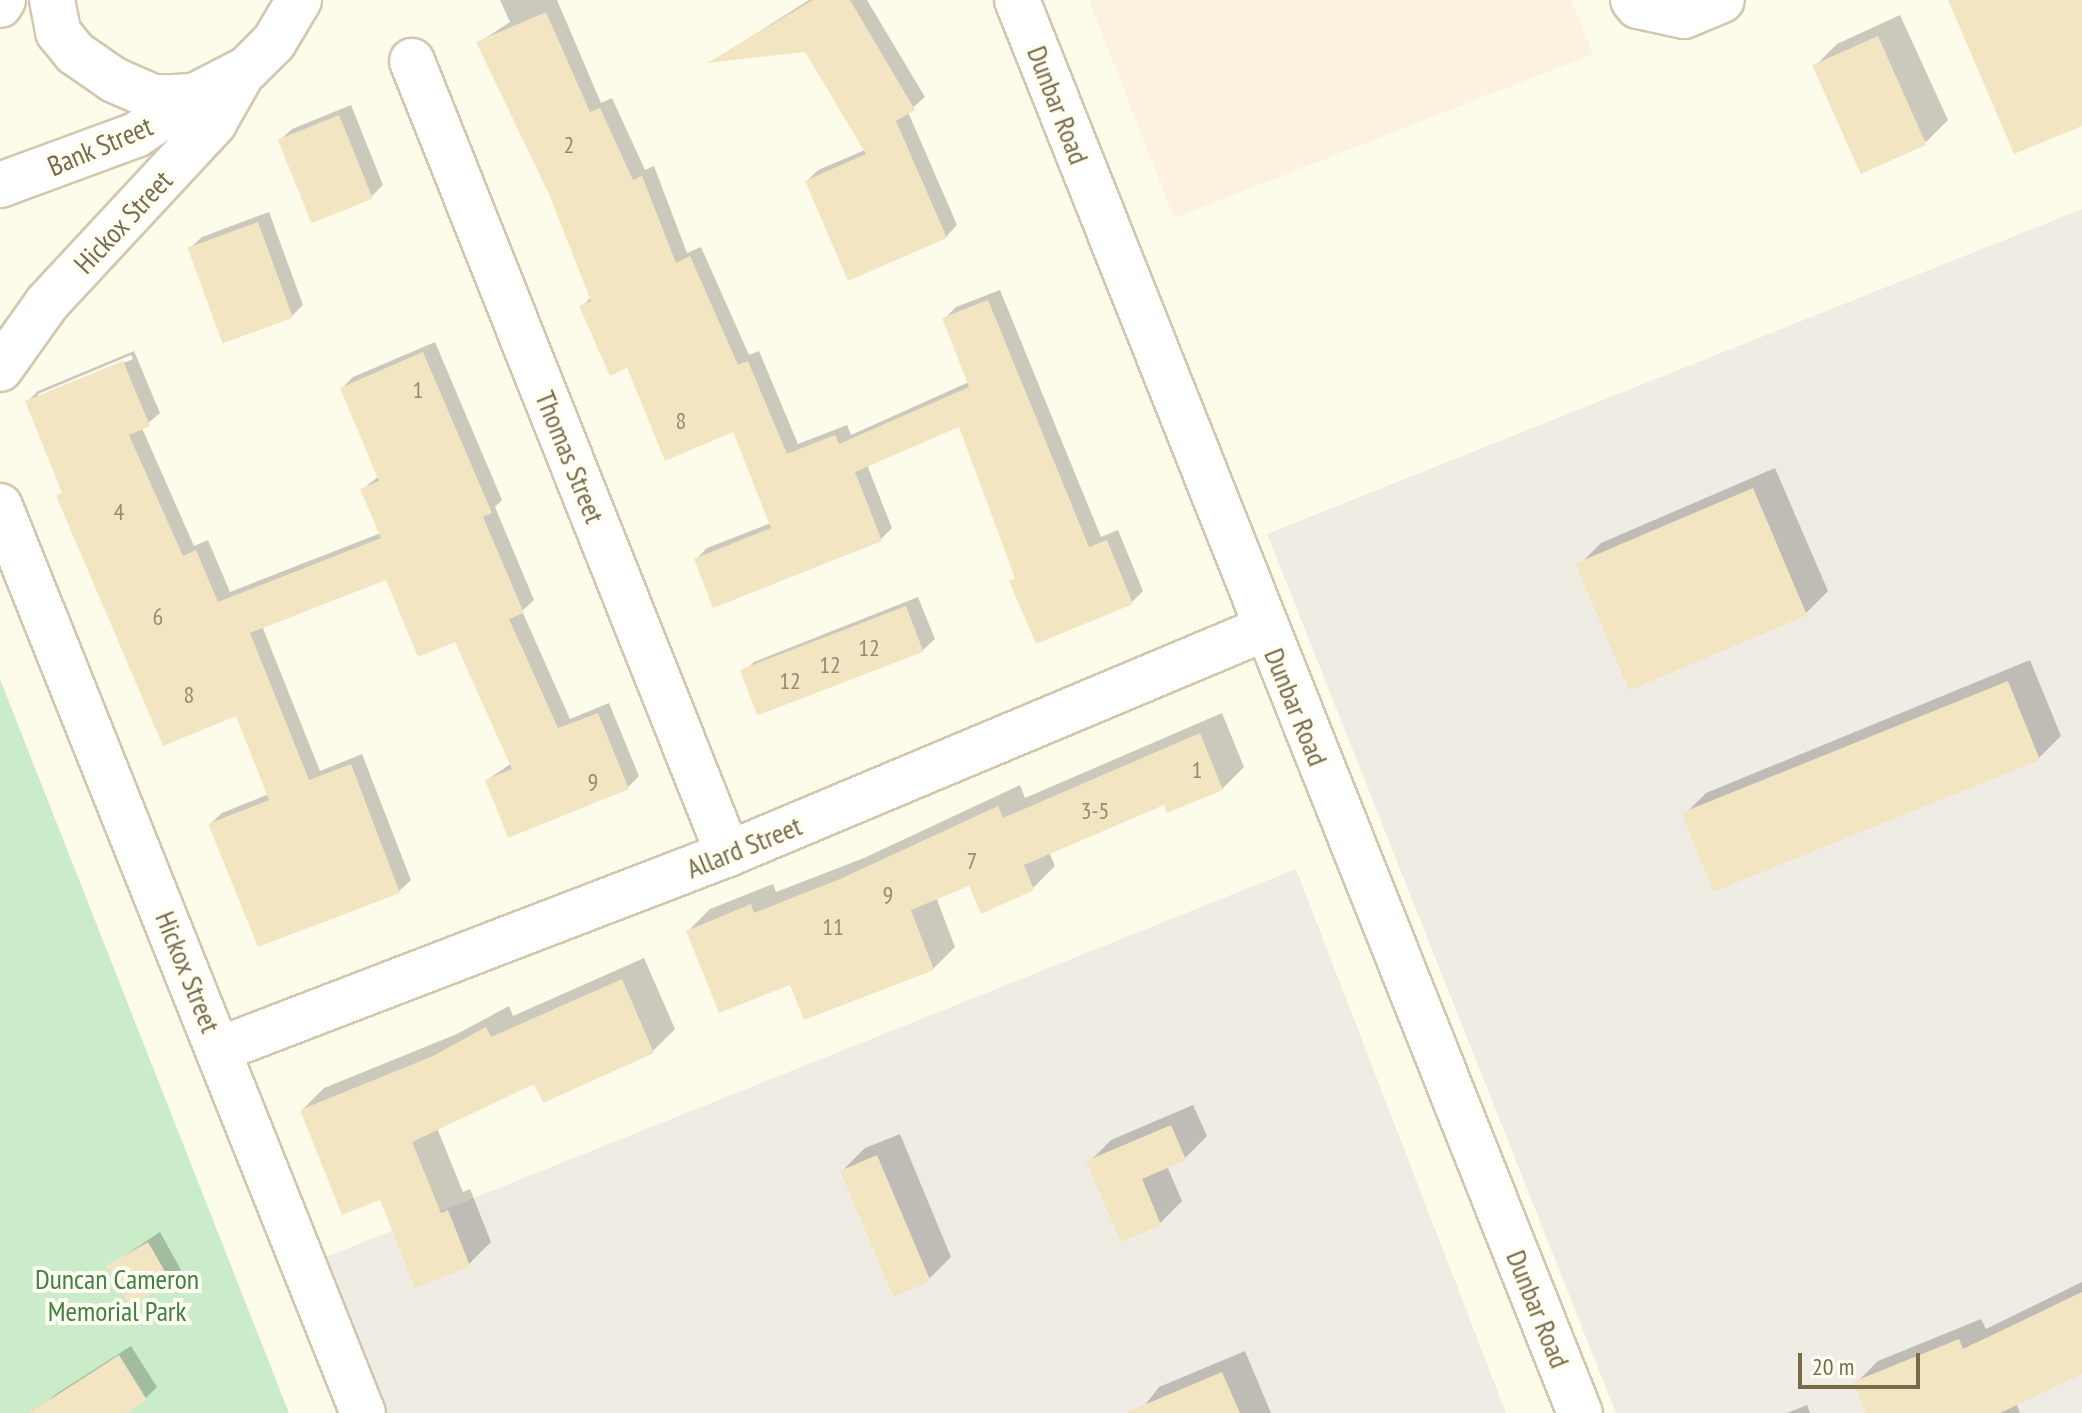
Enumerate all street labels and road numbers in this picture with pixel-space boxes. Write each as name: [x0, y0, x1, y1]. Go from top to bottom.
street label: Dunbar Road: [1020, 41, 1096, 169]
street label: Bank Street: [42, 109, 158, 183]
street label: Hickox Street: [67, 164, 179, 280]
street label: Thomas Street: [528, 386, 612, 528]
street label: Dunbar Road: [1257, 643, 1335, 771]
street label: Allard Street: [682, 809, 806, 885]
street label: Hickox Street: [148, 906, 228, 1038]
street label: Dunbar Road: [1499, 1245, 1577, 1373]

